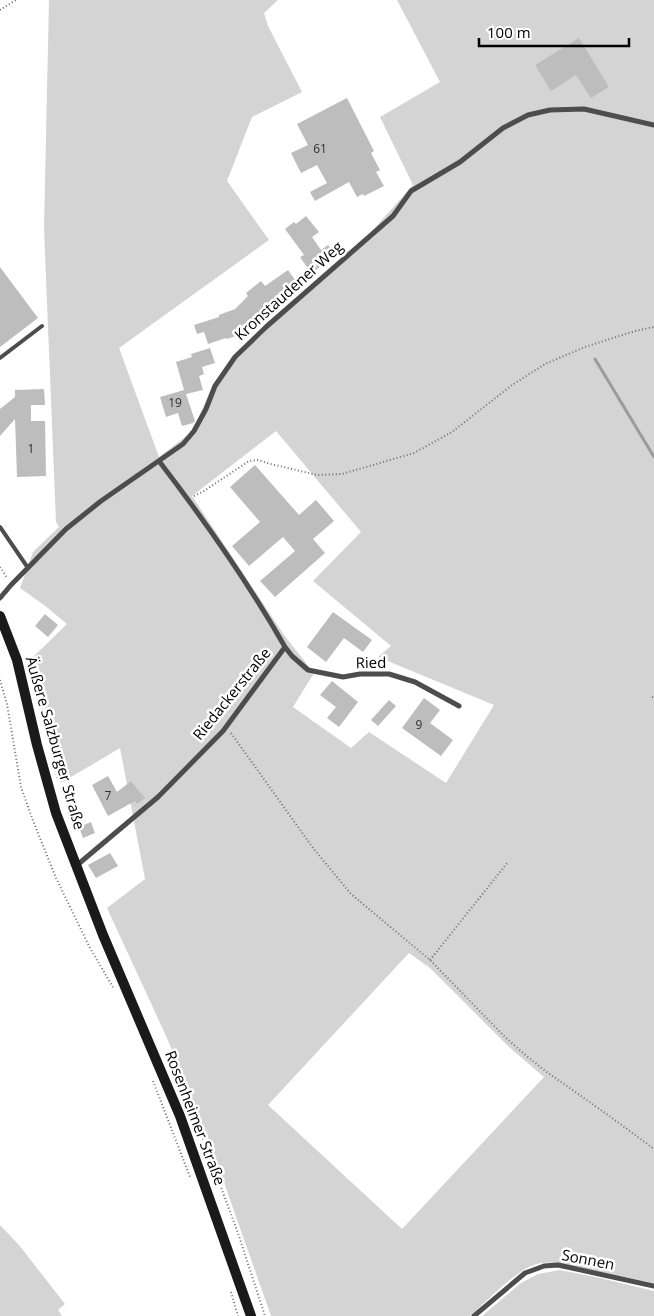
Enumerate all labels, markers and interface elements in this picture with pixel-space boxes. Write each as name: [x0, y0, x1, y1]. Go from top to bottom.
scale bar: [479, 15, 629, 47]
text: 100 m: [487, 22, 531, 42]
house number: 61: [313, 140, 327, 157]
street label: Kronstaudener Weg: [230, 236, 347, 344]
house number: 19: [168, 394, 182, 411]
house number: 1: [28, 440, 34, 457]
street label: Riedackerstraße: [188, 643, 275, 744]
street label: Ried: [355, 652, 386, 672]
street label: Äußere Salzburger Straße: [22, 654, 90, 832]
house number: 9: [416, 716, 423, 733]
house number: 7: [105, 787, 112, 804]
street label: Rosenheimer Straße: [161, 1047, 231, 1188]
street label: Sonnen: [560, 1244, 616, 1274]

